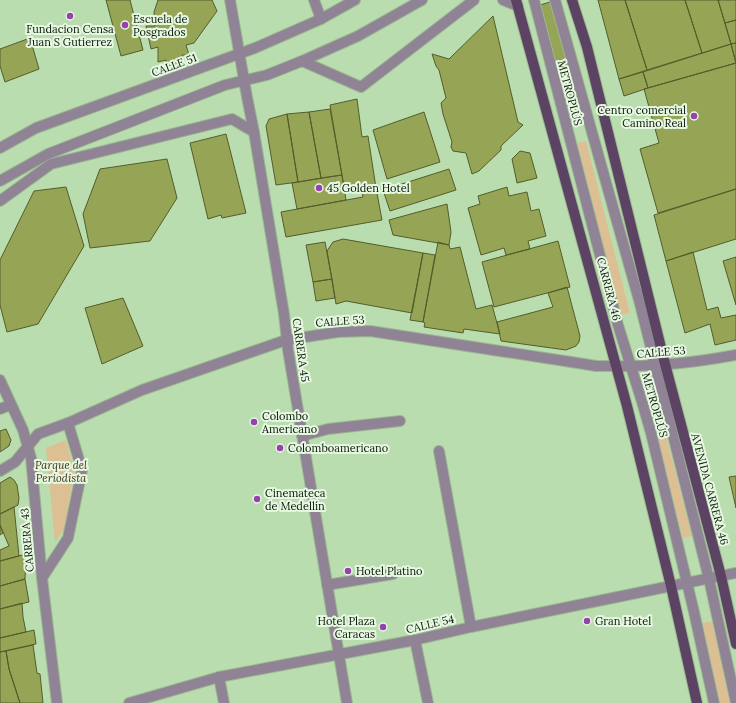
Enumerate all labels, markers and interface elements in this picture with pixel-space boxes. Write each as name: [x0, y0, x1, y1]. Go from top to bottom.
marker: Fundacion Censa Juan S Gutierrez: [65, 11, 75, 21]
place label: Escuela de Posgrados: [133, 12, 187, 39]
marker: Escuela de Posgrados: [120, 20, 130, 30]
place label: Fundacion Censa Juan S Gutierrez: [26, 22, 114, 49]
street label: CALLE 51: [150, 50, 198, 80]
street label: METROPLÚS: [555, 59, 585, 127]
place label: Centro comercial Camino Real: [597, 103, 686, 130]
marker: Centro comercial Camino Real: [689, 111, 699, 121]
place label: 45 Golden Hotel: [327, 181, 410, 195]
marker: 45 Golden Hotel: [314, 183, 324, 193]
street label: CARRERA 46: [594, 256, 624, 322]
street label: CALLE 53: [315, 312, 365, 330]
street label: CARRERA 45: [290, 317, 312, 383]
street label: CALLE 53: [636, 343, 686, 361]
street label: METROPLÚS: [639, 371, 671, 439]
place label: Colombo Americano: [261, 409, 317, 436]
marker: Colombo Americano: [249, 417, 259, 427]
street label: AVENIDA CARRERA 46: [688, 431, 732, 546]
place label: Colomboamericano: [288, 441, 388, 455]
marker: Colomboamericano: [275, 443, 285, 453]
park label: Parque del Periodista: [35, 458, 87, 485]
place label: Cinemateca de Medellín: [265, 486, 326, 513]
marker: Cinemateca de Medellín: [252, 494, 262, 504]
street label: CARRERA 43: [17, 507, 37, 573]
place label: Hotel Platino: [356, 564, 423, 578]
marker: Hotel Platino: [343, 566, 353, 576]
street label: CALLE 54: [405, 612, 455, 636]
place label: Hotel Plaza Caracas: [318, 614, 375, 641]
place label: Gran Hotel: [595, 614, 651, 628]
marker: Gran Hotel: [582, 616, 592, 626]
marker: Hotel Plaza Caracas: [378, 622, 388, 632]

